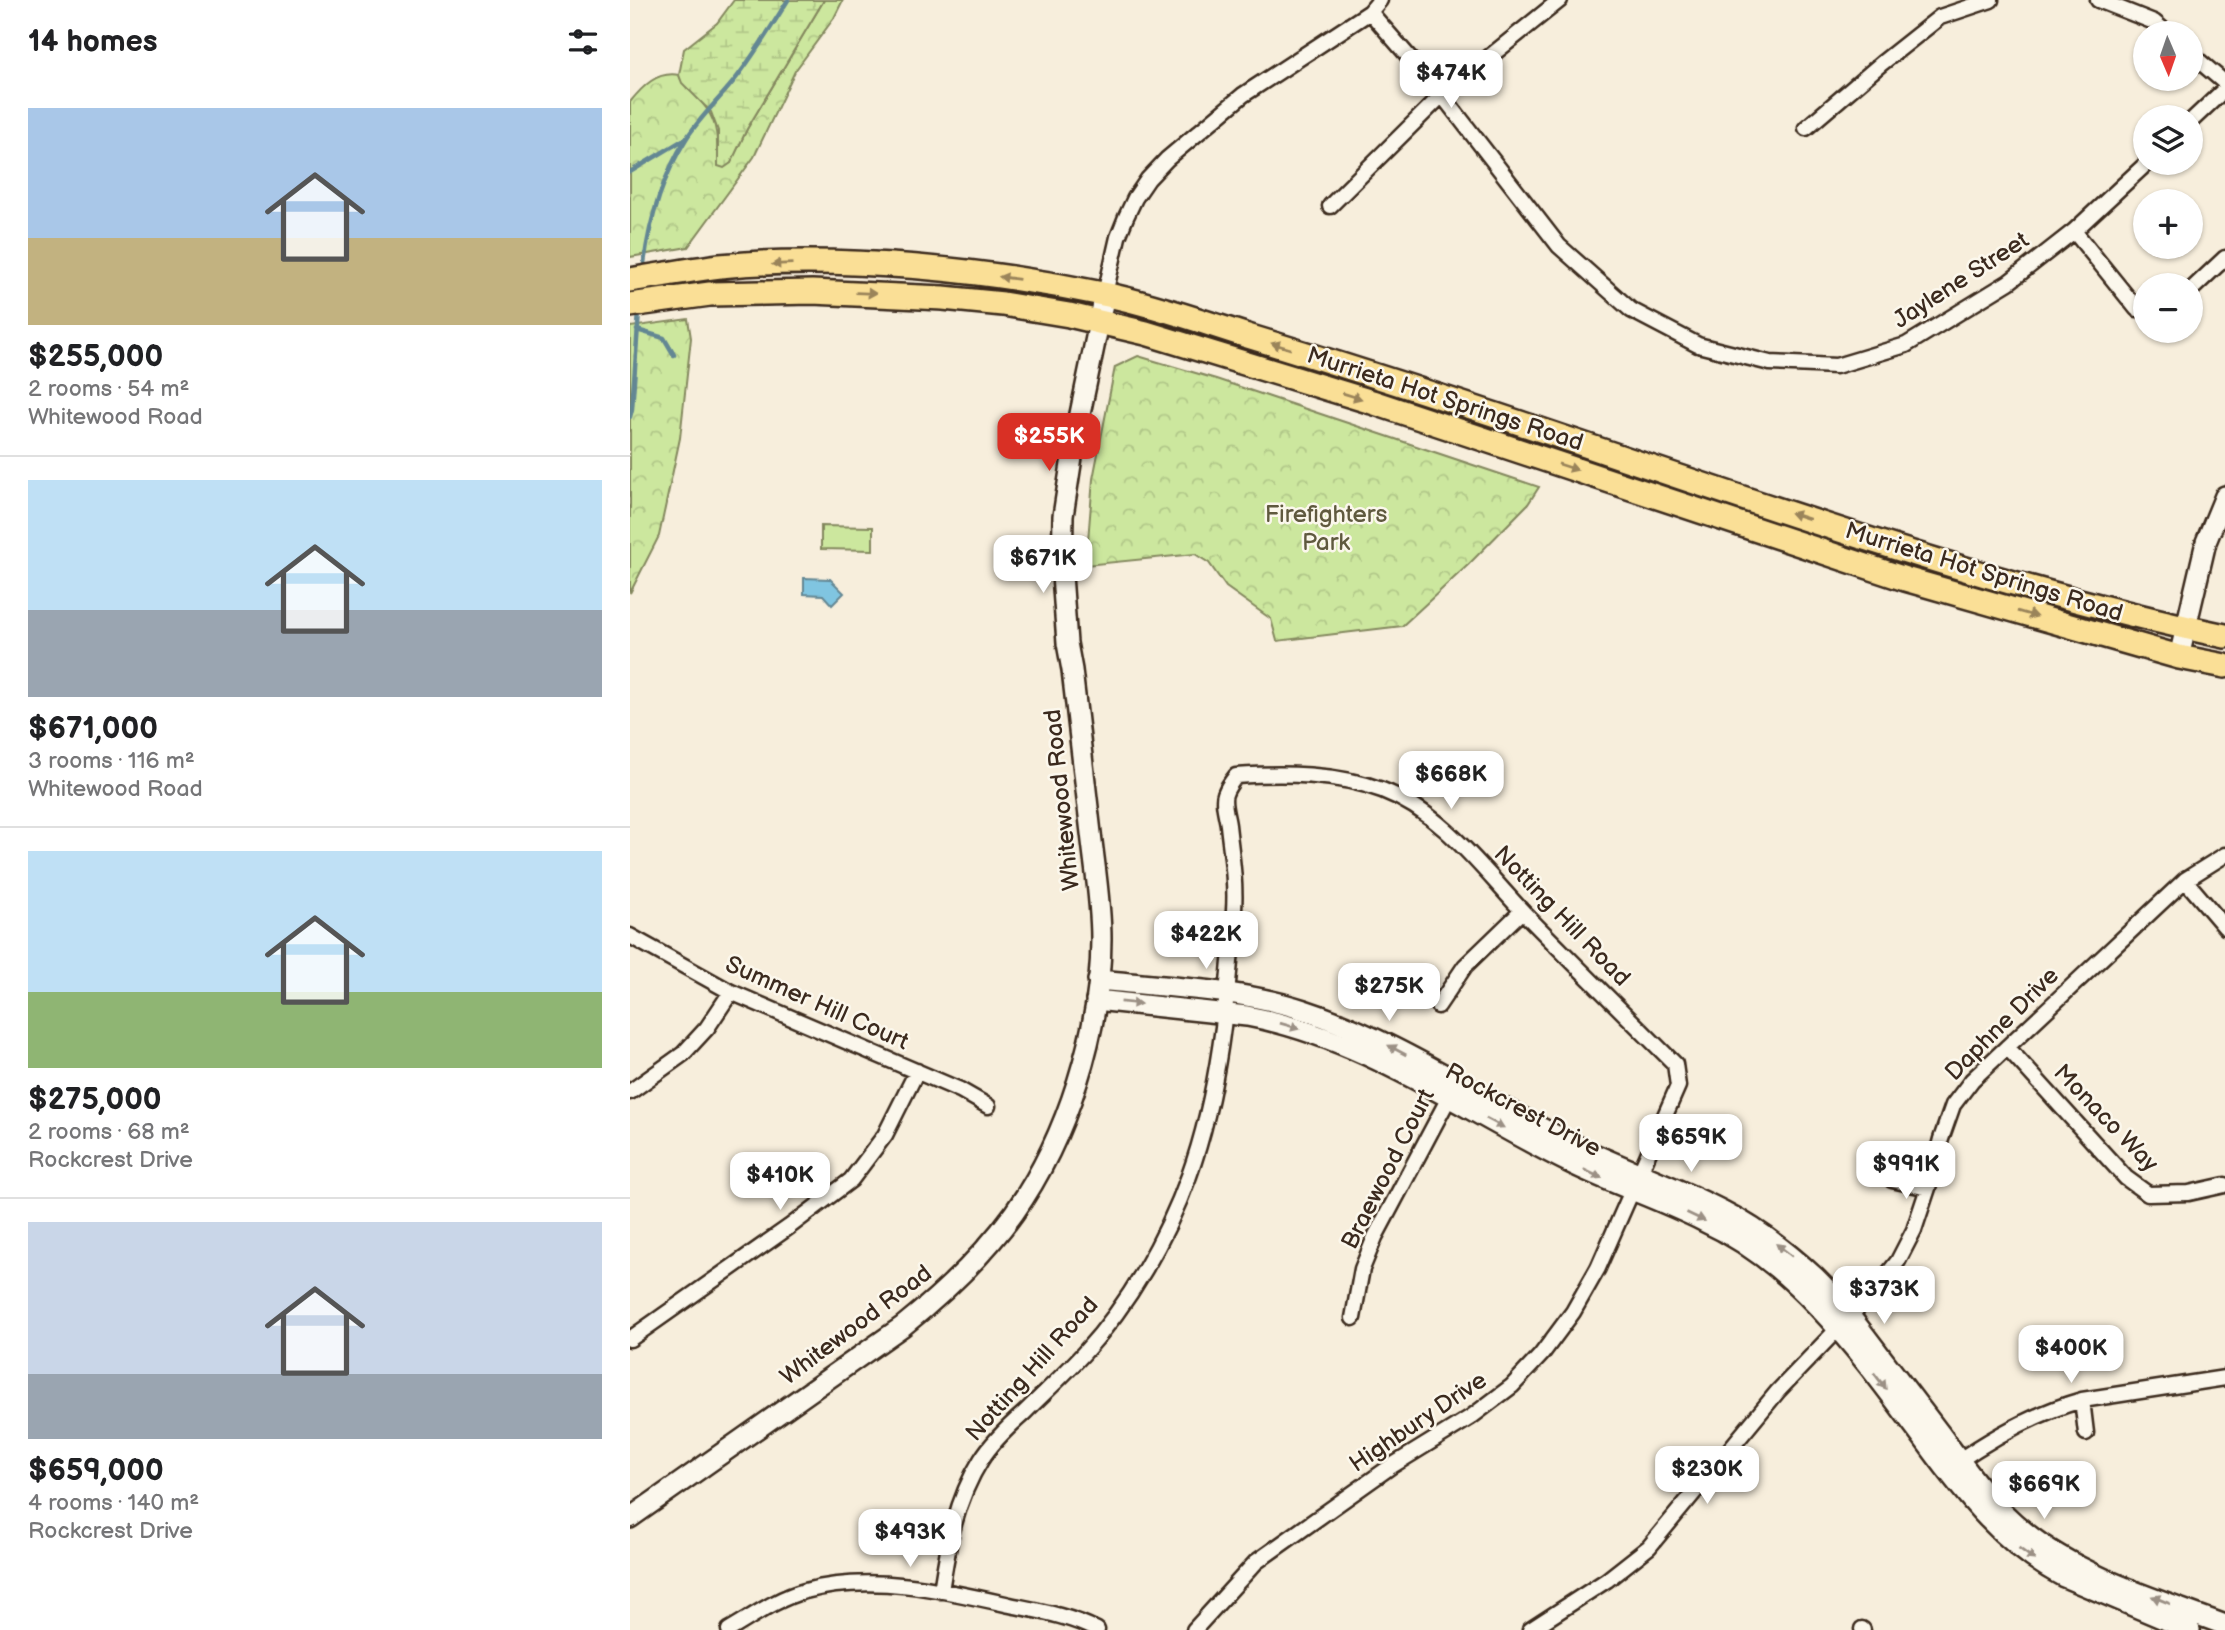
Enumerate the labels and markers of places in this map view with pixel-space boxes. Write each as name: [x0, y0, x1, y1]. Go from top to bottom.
pin: $474K: [1402, 50, 1500, 110]
pin: $255K: [1000, 414, 1098, 473]
pin: $671K: [994, 536, 1092, 595]
pin: $668K: [1402, 752, 1500, 811]
pin: $422K: [1157, 912, 1255, 971]
pin: $275K: [1340, 964, 1438, 1023]
pin: $659K: [1642, 1114, 1740, 1174]
pin: $991K: [1857, 1142, 1955, 1201]
pin: $410K: [731, 1152, 829, 1212]
pin: $373K: [1835, 1266, 1933, 1326]
pin: $400K: [2022, 1326, 2120, 1385]
pin: $230K: [1658, 1446, 1756, 1506]
pin: $669K: [1995, 1462, 2093, 1521]
pin: $493K: [861, 1510, 959, 1569]

